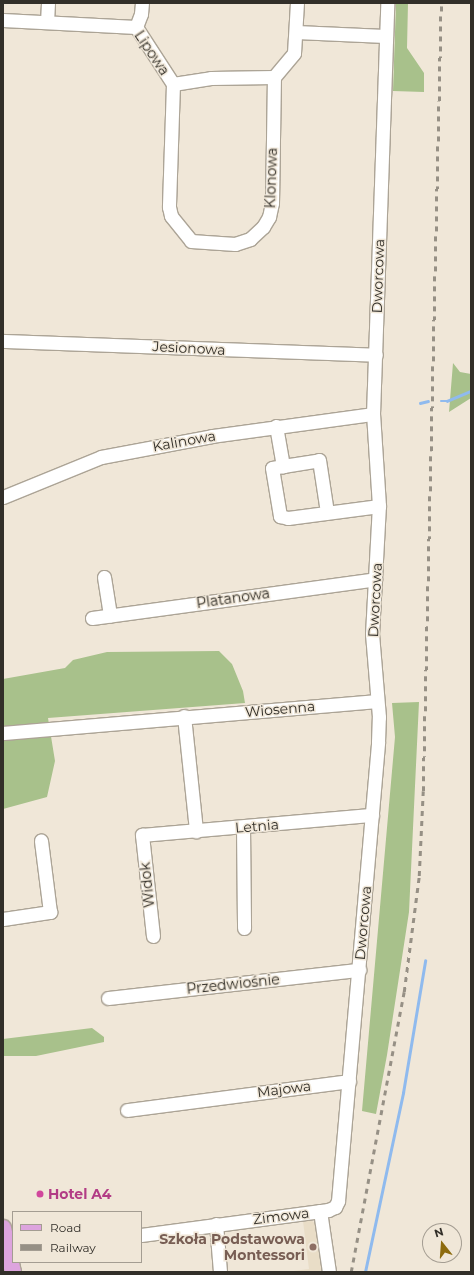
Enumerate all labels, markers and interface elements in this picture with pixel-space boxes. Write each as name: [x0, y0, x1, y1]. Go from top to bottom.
street label: Lipowa: [131, 27, 173, 79]
street label: Klonowa: [262, 147, 280, 209]
street label: Dworcowa: [368, 238, 388, 314]
street label: Jesionowa: [152, 338, 226, 358]
street label: Kalinowa: [151, 427, 217, 455]
street label: Dworcowa: [365, 562, 385, 638]
street label: Platanowa: [195, 585, 271, 611]
street label: Wiosenna: [244, 698, 316, 720]
street label: Letnia: [234, 816, 280, 836]
street label: Widok: [136, 861, 158, 909]
street label: Dworcowa: [351, 885, 375, 961]
street label: Przedwiośnie: [186, 971, 280, 997]
street label: Majowa: [256, 1077, 312, 1101]
place label: Hotel A4: [48, 1186, 112, 1202]
marker: Hotel A4: [35, 1189, 45, 1199]
street label: Zimowa: [252, 1204, 310, 1228]
legend: [12, 1211, 142, 1263]
text: Road: [50, 1220, 81, 1235]
north arrow: [422, 1223, 462, 1263]
text: N: [432, 1224, 445, 1240]
place label: Szkoła Podstawowa Montessori: [159, 1231, 305, 1264]
text: Railway: [50, 1240, 96, 1255]
marker: Szkoła Podstawowa Montessori: [308, 1242, 318, 1252]

